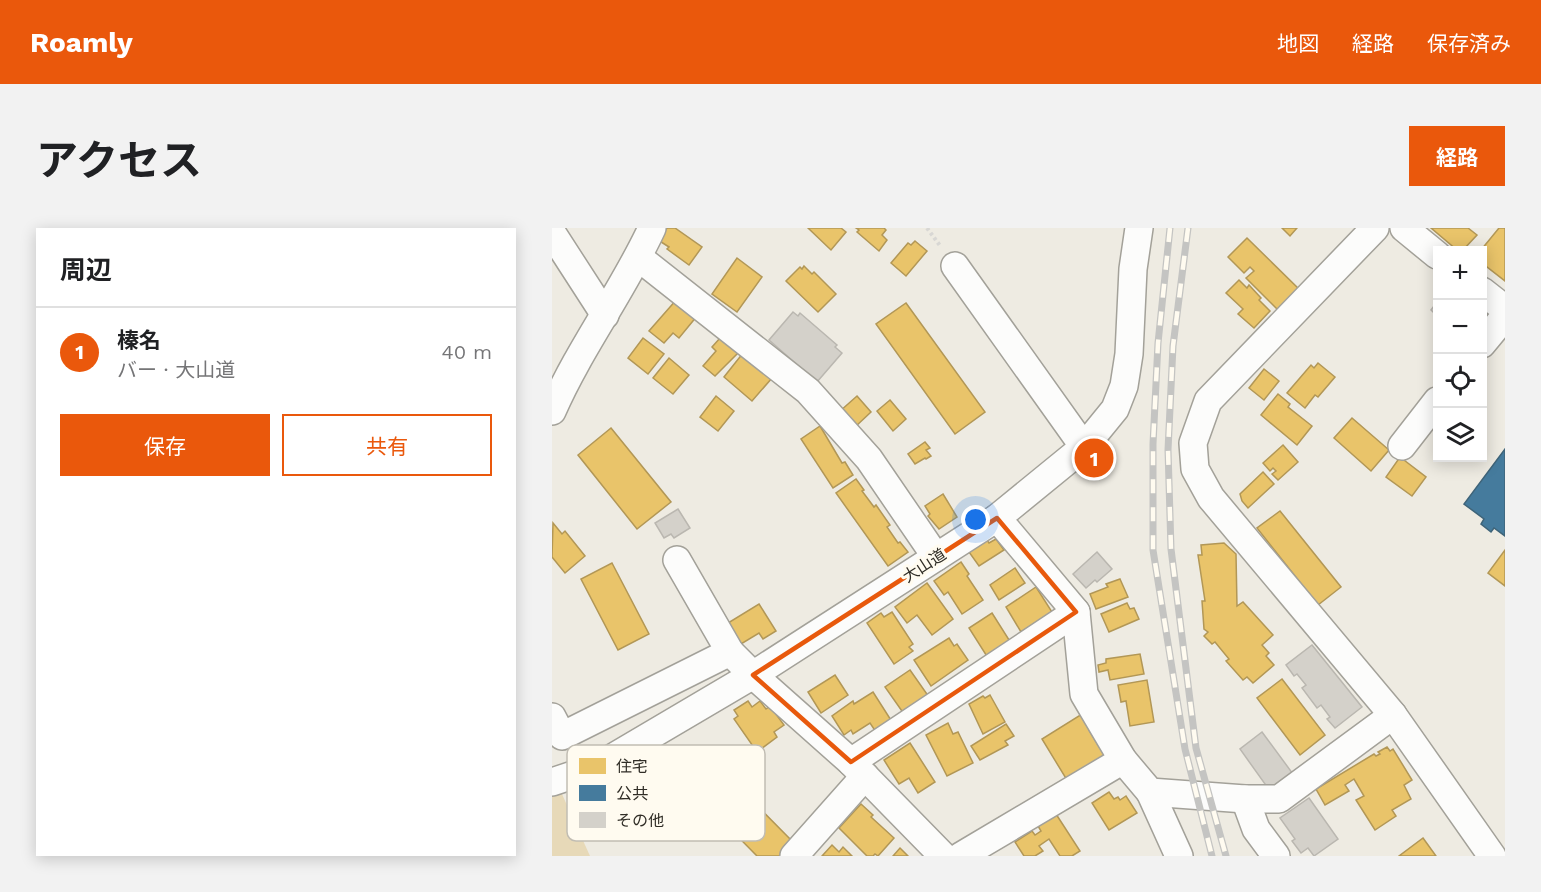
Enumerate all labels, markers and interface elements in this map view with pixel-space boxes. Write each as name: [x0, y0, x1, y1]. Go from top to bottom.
text: Roamly: [30, 26, 133, 59]
text: 地図: [1277, 31, 1319, 56]
text: 経路: [1352, 31, 1394, 56]
text: 保存済み: [1427, 31, 1511, 56]
button: 経路: [1409, 126, 1505, 186]
text: アクセス: [36, 136, 202, 185]
map controls: [1433, 246, 1487, 462]
button: +: [1433, 246, 1487, 300]
text: 周辺: [60, 255, 112, 285]
button: −: [1433, 300, 1487, 354]
text: 榛名: [117, 328, 161, 353]
text: 1: [75, 340, 84, 364]
text: 40 m: [441, 340, 492, 364]
button: locate: [1433, 354, 1487, 408]
text: バー · 大山道: [117, 358, 235, 382]
button: layers: [1433, 408, 1487, 462]
button: 保存: [60, 414, 270, 476]
button: 共有: [282, 414, 492, 476]
pin: 1: [1074, 436, 1114, 480]
your location: [961, 505, 990, 534]
street label: 大山道: [899, 544, 950, 586]
legend: [567, 745, 765, 841]
text: 住宅: [616, 757, 648, 776]
text: 公共: [616, 784, 648, 803]
text: その他: [616, 811, 664, 830]

